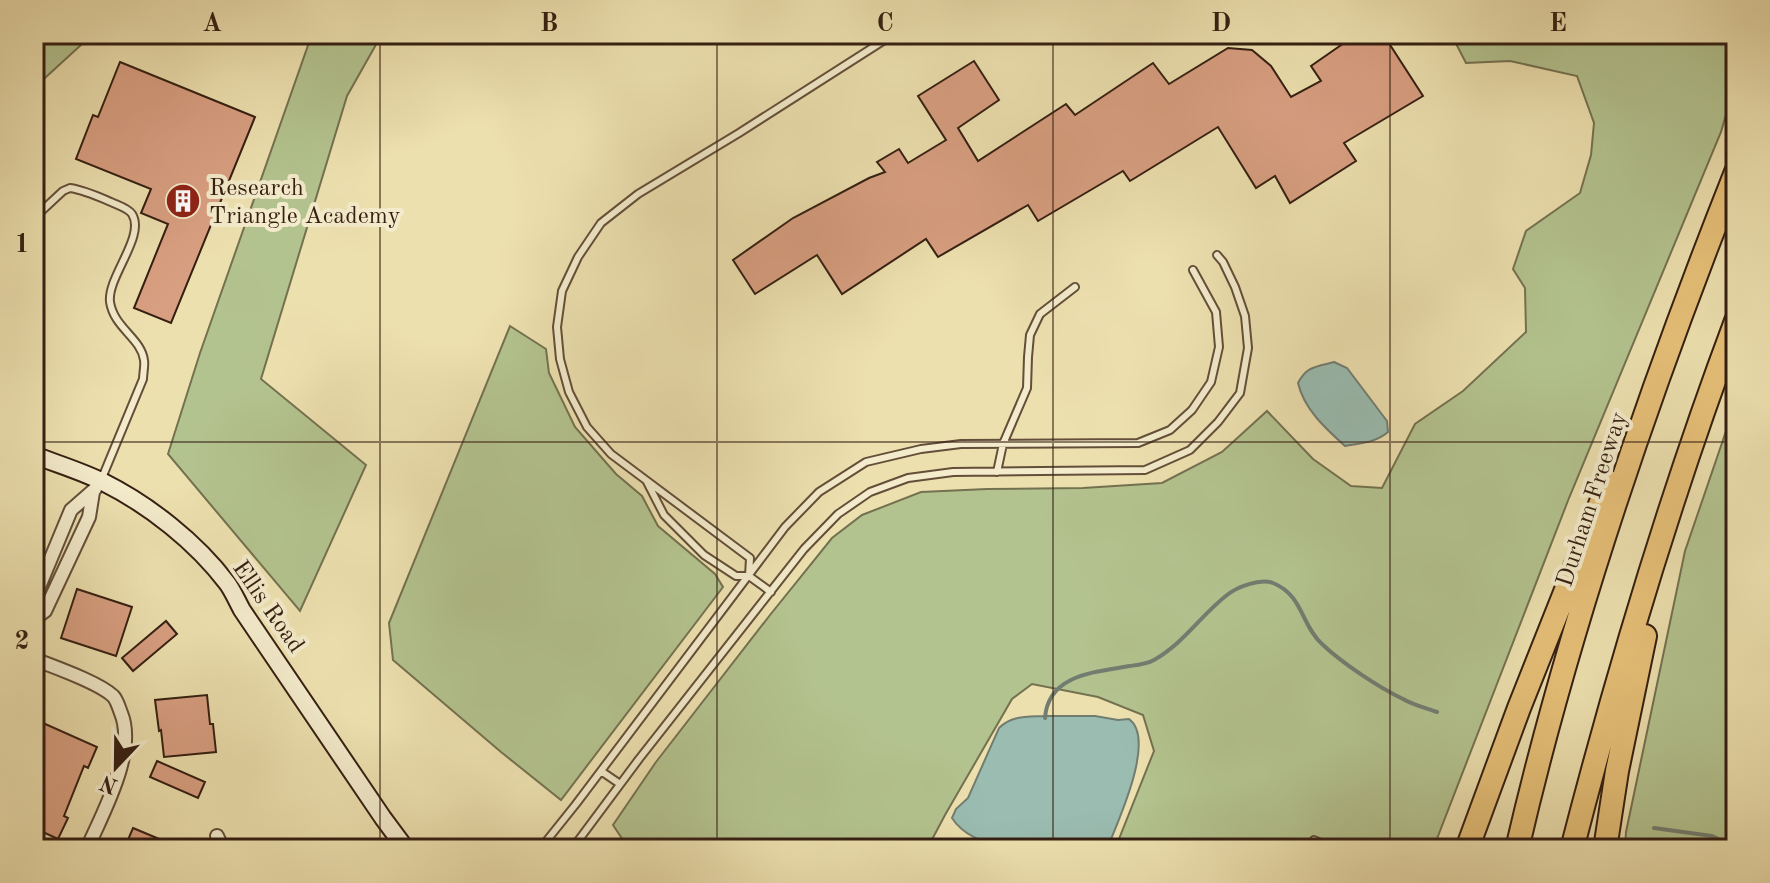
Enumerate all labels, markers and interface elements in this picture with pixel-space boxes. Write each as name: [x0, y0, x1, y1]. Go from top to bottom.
text: A: [202, 11, 222, 37]
text: B: [540, 11, 558, 37]
text: C: [876, 11, 894, 37]
text: D: [1211, 11, 1231, 37]
text: E: [1549, 11, 1567, 37]
place label: Research Triangle Academy: [209, 177, 401, 229]
building icon: Research Triangle Academy: [164, 182, 202, 220]
text: 1: [14, 232, 30, 258]
street label: Durham Freeway: [1553, 409, 1633, 590]
street label: Ellis Road: [227, 557, 308, 658]
text: 2: [14, 629, 30, 655]
north arrow: [76, 727, 156, 807]
text: N: [97, 770, 121, 797]

